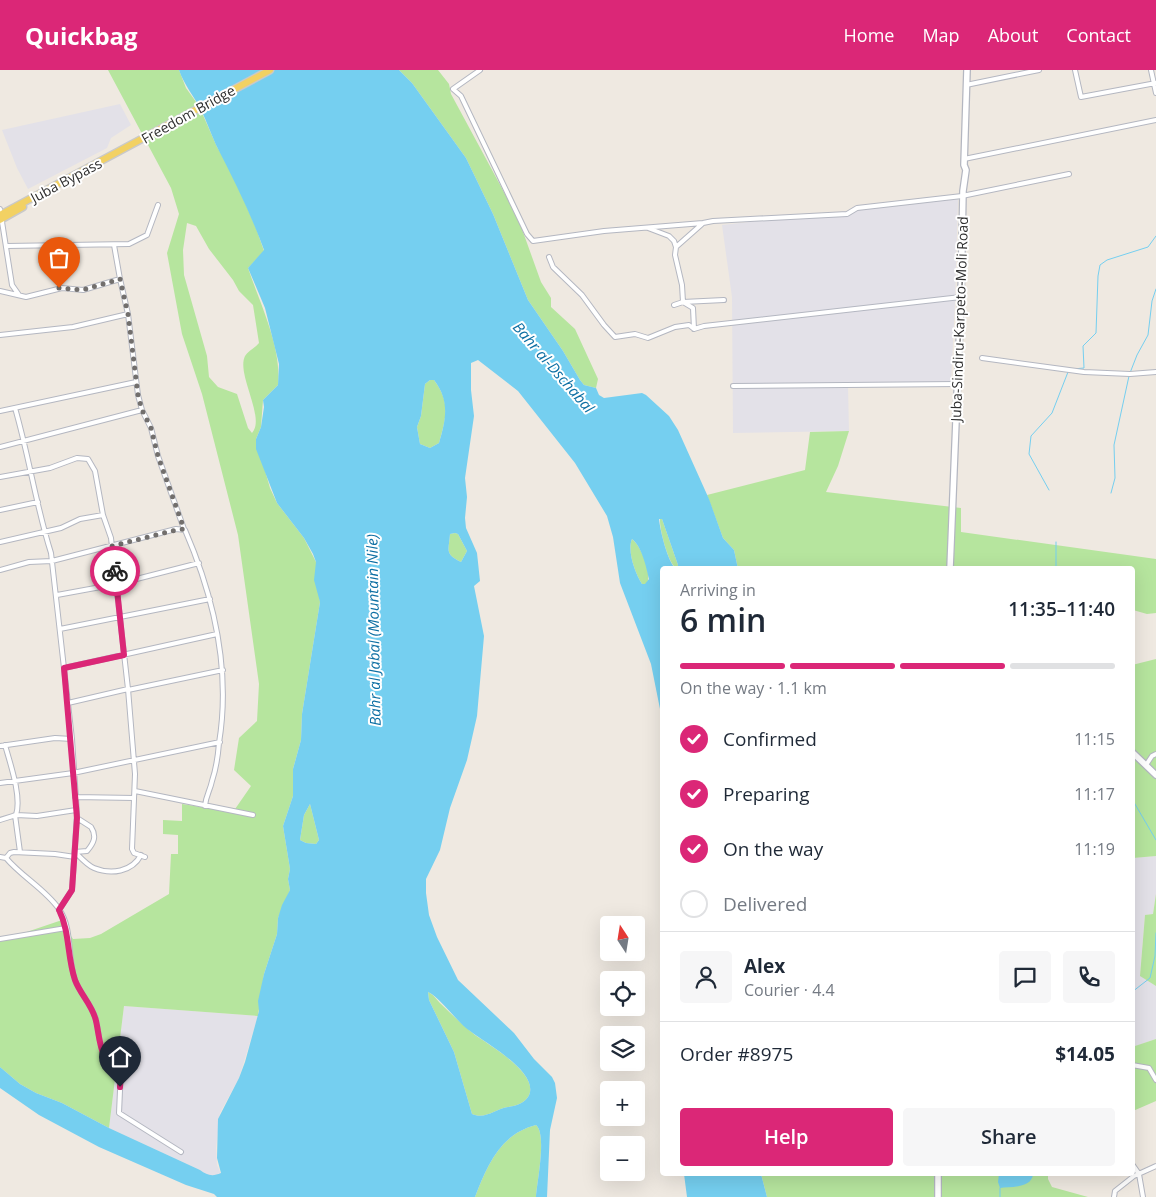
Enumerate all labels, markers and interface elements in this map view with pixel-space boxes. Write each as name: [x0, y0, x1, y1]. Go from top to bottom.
text: Quickbag: [25, 19, 138, 52]
text: Home: [844, 23, 894, 47]
text: Map: [922, 23, 960, 47]
text: About: [988, 23, 1038, 47]
text: Contact: [1066, 23, 1131, 47]
street label: Freedom Bridge: [138, 80, 238, 148]
street label: Juba Bypass: [25, 153, 105, 208]
street label: Juba-Sindiru-Karpeto-Moli Road: [946, 216, 972, 424]
pin: [38, 237, 80, 288]
icon: bag: [45, 244, 73, 272]
water label: Bahr al-Dschabal: [509, 317, 600, 418]
water label: Bahr al Jabal (Mountain Nile): [361, 534, 385, 726]
courier: [90, 546, 140, 596]
icon: bike: [101, 557, 129, 585]
text: Arriving in: [680, 579, 756, 601]
text: 11:35–11:40: [1008, 596, 1115, 622]
text: 6 min: [680, 598, 766, 641]
text: On the way · 1.1 km: [680, 677, 827, 699]
icon: check: [680, 725, 708, 753]
text: Confirmed: [723, 726, 817, 752]
text: 11:15: [1074, 728, 1115, 750]
icon: check: [680, 780, 708, 808]
text: Preparing: [723, 781, 810, 807]
text: 11:17: [1074, 783, 1115, 805]
icon: check: [680, 835, 708, 863]
text: On the way: [723, 836, 823, 862]
text: 11:19: [1074, 838, 1115, 860]
text: Delivered: [723, 891, 807, 917]
north arrow: [600, 916, 645, 961]
map controls: [600, 916, 645, 1181]
button: person: [680, 951, 732, 1003]
button: chat: [999, 951, 1051, 1003]
button: phone: [1063, 951, 1115, 1003]
text: Alex: [744, 953, 785, 979]
button: locate: [600, 971, 645, 1016]
text: Courier · 4.4: [744, 979, 835, 1001]
button: layers: [600, 1026, 645, 1071]
pin: [99, 1036, 141, 1087]
text: Order #8975: [680, 1041, 793, 1067]
text: $14.05: [1055, 1041, 1115, 1067]
icon: home: [106, 1043, 134, 1071]
button: +: [600, 1081, 645, 1126]
button: Help: [680, 1108, 893, 1166]
button: Share: [903, 1108, 1115, 1166]
button: −: [600, 1136, 645, 1181]

